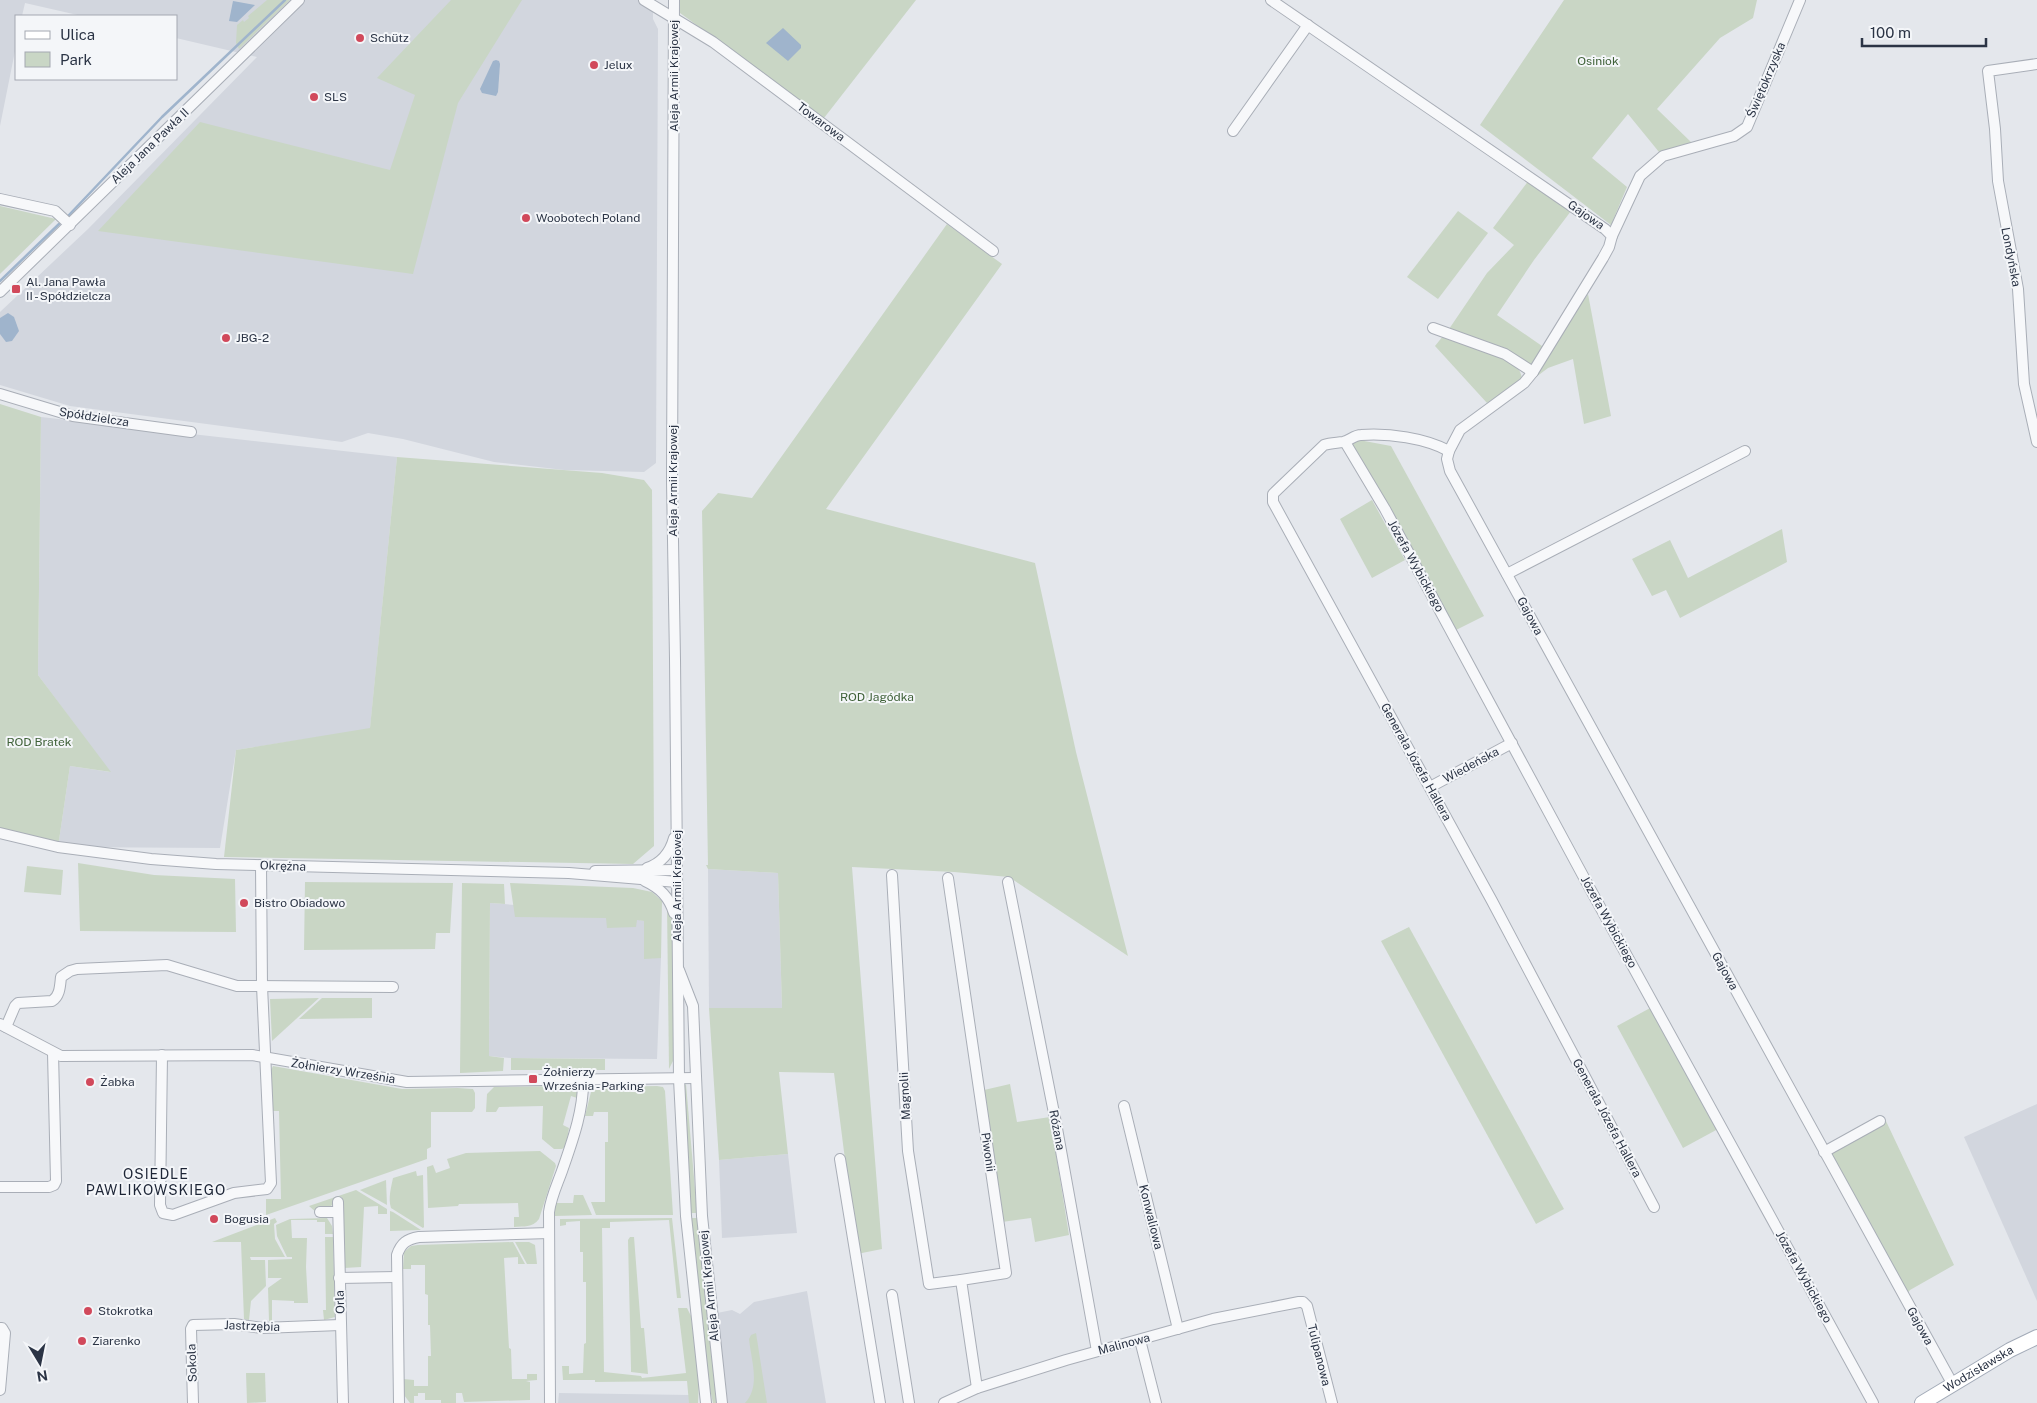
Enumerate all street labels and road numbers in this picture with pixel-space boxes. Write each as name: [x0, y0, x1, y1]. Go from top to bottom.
street label: Aleja Armii Krajowej: [667, 20, 681, 132]
street label: Świętokrzyska: [1744, 40, 1788, 120]
street label: Towarowa: [794, 100, 848, 144]
street label: Aleja Jana Pawła II: [108, 105, 192, 187]
street label: Gajowa: [1565, 197, 1607, 233]
street label: Londyńska: [1998, 226, 2024, 288]
street label: Spółdzielcza: [58, 405, 130, 429]
street label: Aleja Armii Krajowej: [666, 425, 680, 537]
street label: Józefa Wybickiego: [1385, 518, 1447, 614]
street label: Gajowa: [1514, 595, 1546, 637]
street label: Generała Józefa Hallera: [1378, 701, 1454, 823]
street label: Wiedeńska: [1441, 744, 1501, 786]
street label: Aleja Armii Krajowej: [670, 830, 684, 942]
street label: Okrężna: [260, 858, 306, 874]
street label: Józefa Wybickiego: [1578, 874, 1640, 970]
street label: Gajowa: [1709, 950, 1741, 992]
street label: Żołnierzy Września: [290, 1056, 396, 1086]
street label: Generała Józefa Hallera: [1570, 1056, 1644, 1180]
street label: Magnolii: [897, 1072, 913, 1120]
street label: Różana: [1046, 1109, 1068, 1151]
street label: Piwonii: [978, 1131, 998, 1173]
street label: Konwaliowa: [1136, 1183, 1166, 1251]
street label: Aleja Armii Krajowej: [696, 1229, 722, 1343]
street label: Józefa Wybickiego: [1773, 1229, 1835, 1325]
street label: Orla: [333, 1290, 347, 1314]
street label: Gajowa: [1904, 1305, 1936, 1347]
street label: Jastrzębia: [224, 1318, 280, 1334]
street label: Tulipanowa: [1305, 1323, 1333, 1387]
street label: Malinowa: [1096, 1330, 1152, 1358]
street label: Wodzisławska: [1941, 1343, 2016, 1395]
street label: Sokola: [184, 1344, 200, 1382]

